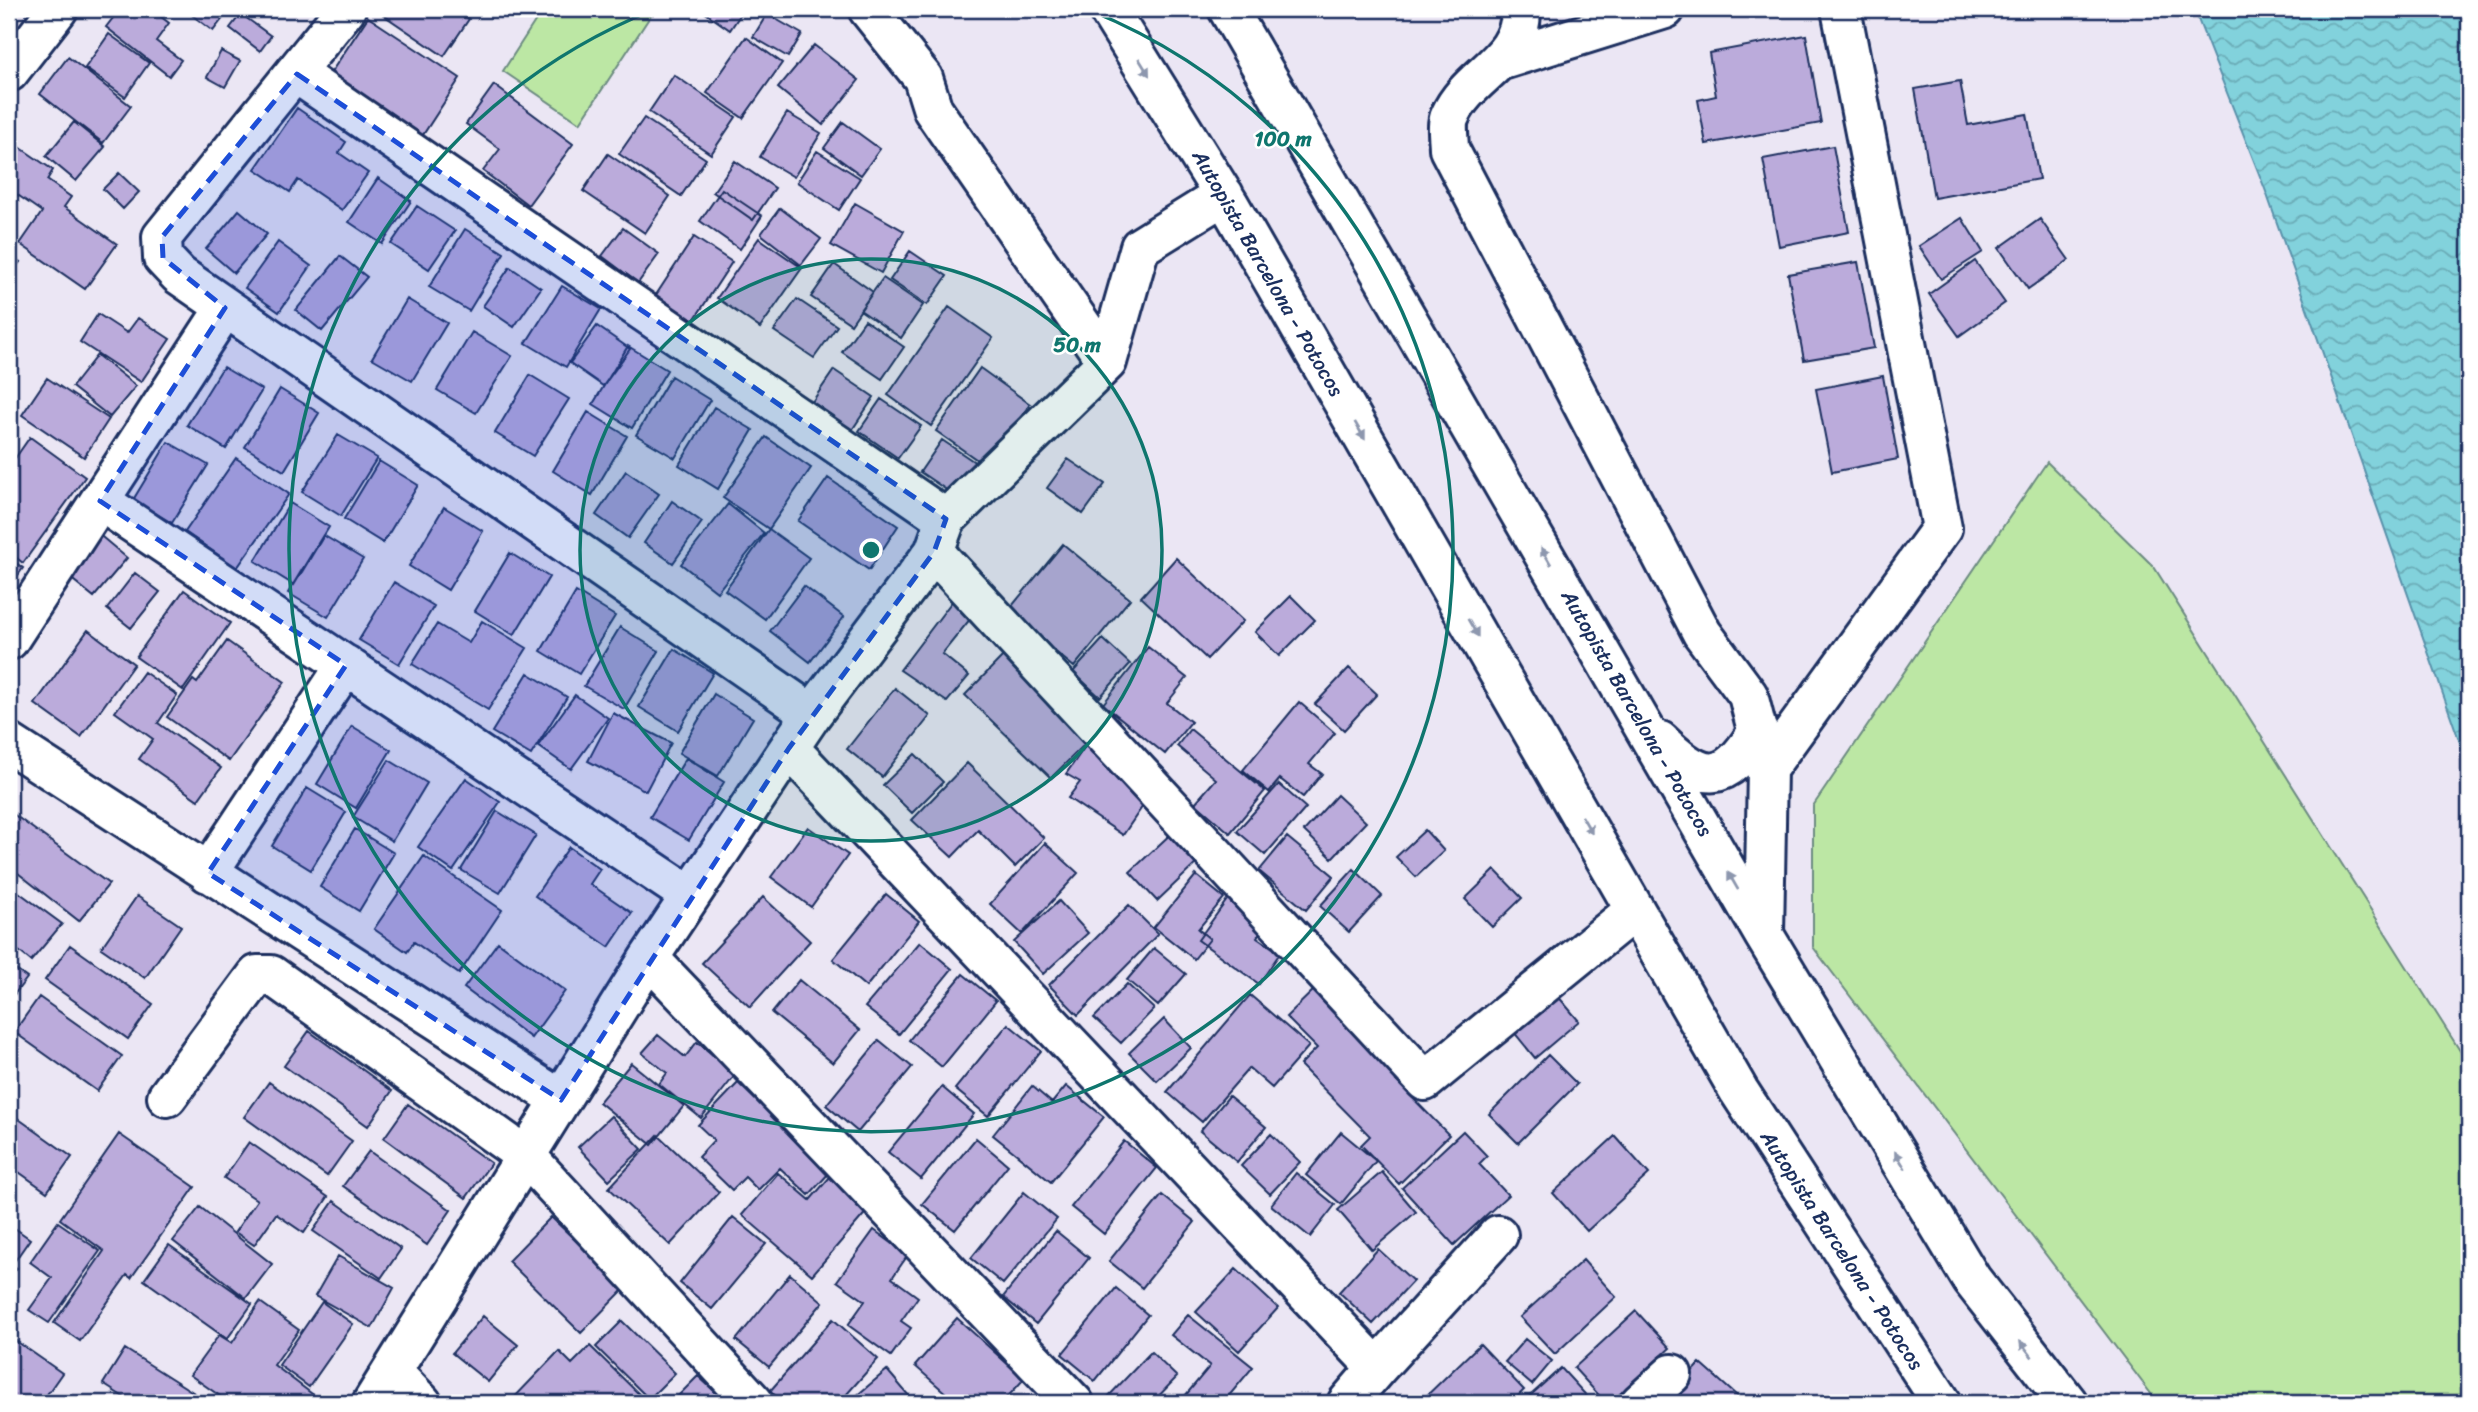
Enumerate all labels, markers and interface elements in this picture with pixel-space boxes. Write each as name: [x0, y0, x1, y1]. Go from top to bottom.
one-way arrow: [1138, 57, 1151, 76]
text: 100 m: [1254, 120, 1312, 158]
street label: Autopista Barcelona - Potocos: [1181, 141, 1355, 404]
text: 50 m: [1053, 326, 1102, 364]
one-way arrow: [1354, 421, 1366, 441]
centre of rings: [859, 538, 883, 562]
one-way arrow: [1540, 547, 1553, 566]
street label: Autopista Barcelona - Potocos: [1550, 581, 1724, 844]
one-way arrow: [1467, 619, 1479, 638]
one-way arrow: [1581, 816, 1593, 835]
one-way arrow: [1727, 871, 1739, 891]
street label: Autopista Barcelona - Potocos: [1749, 1121, 1935, 1378]
one-way arrow: [1894, 1151, 1906, 1170]
one-way arrow: [2018, 1341, 2033, 1359]

